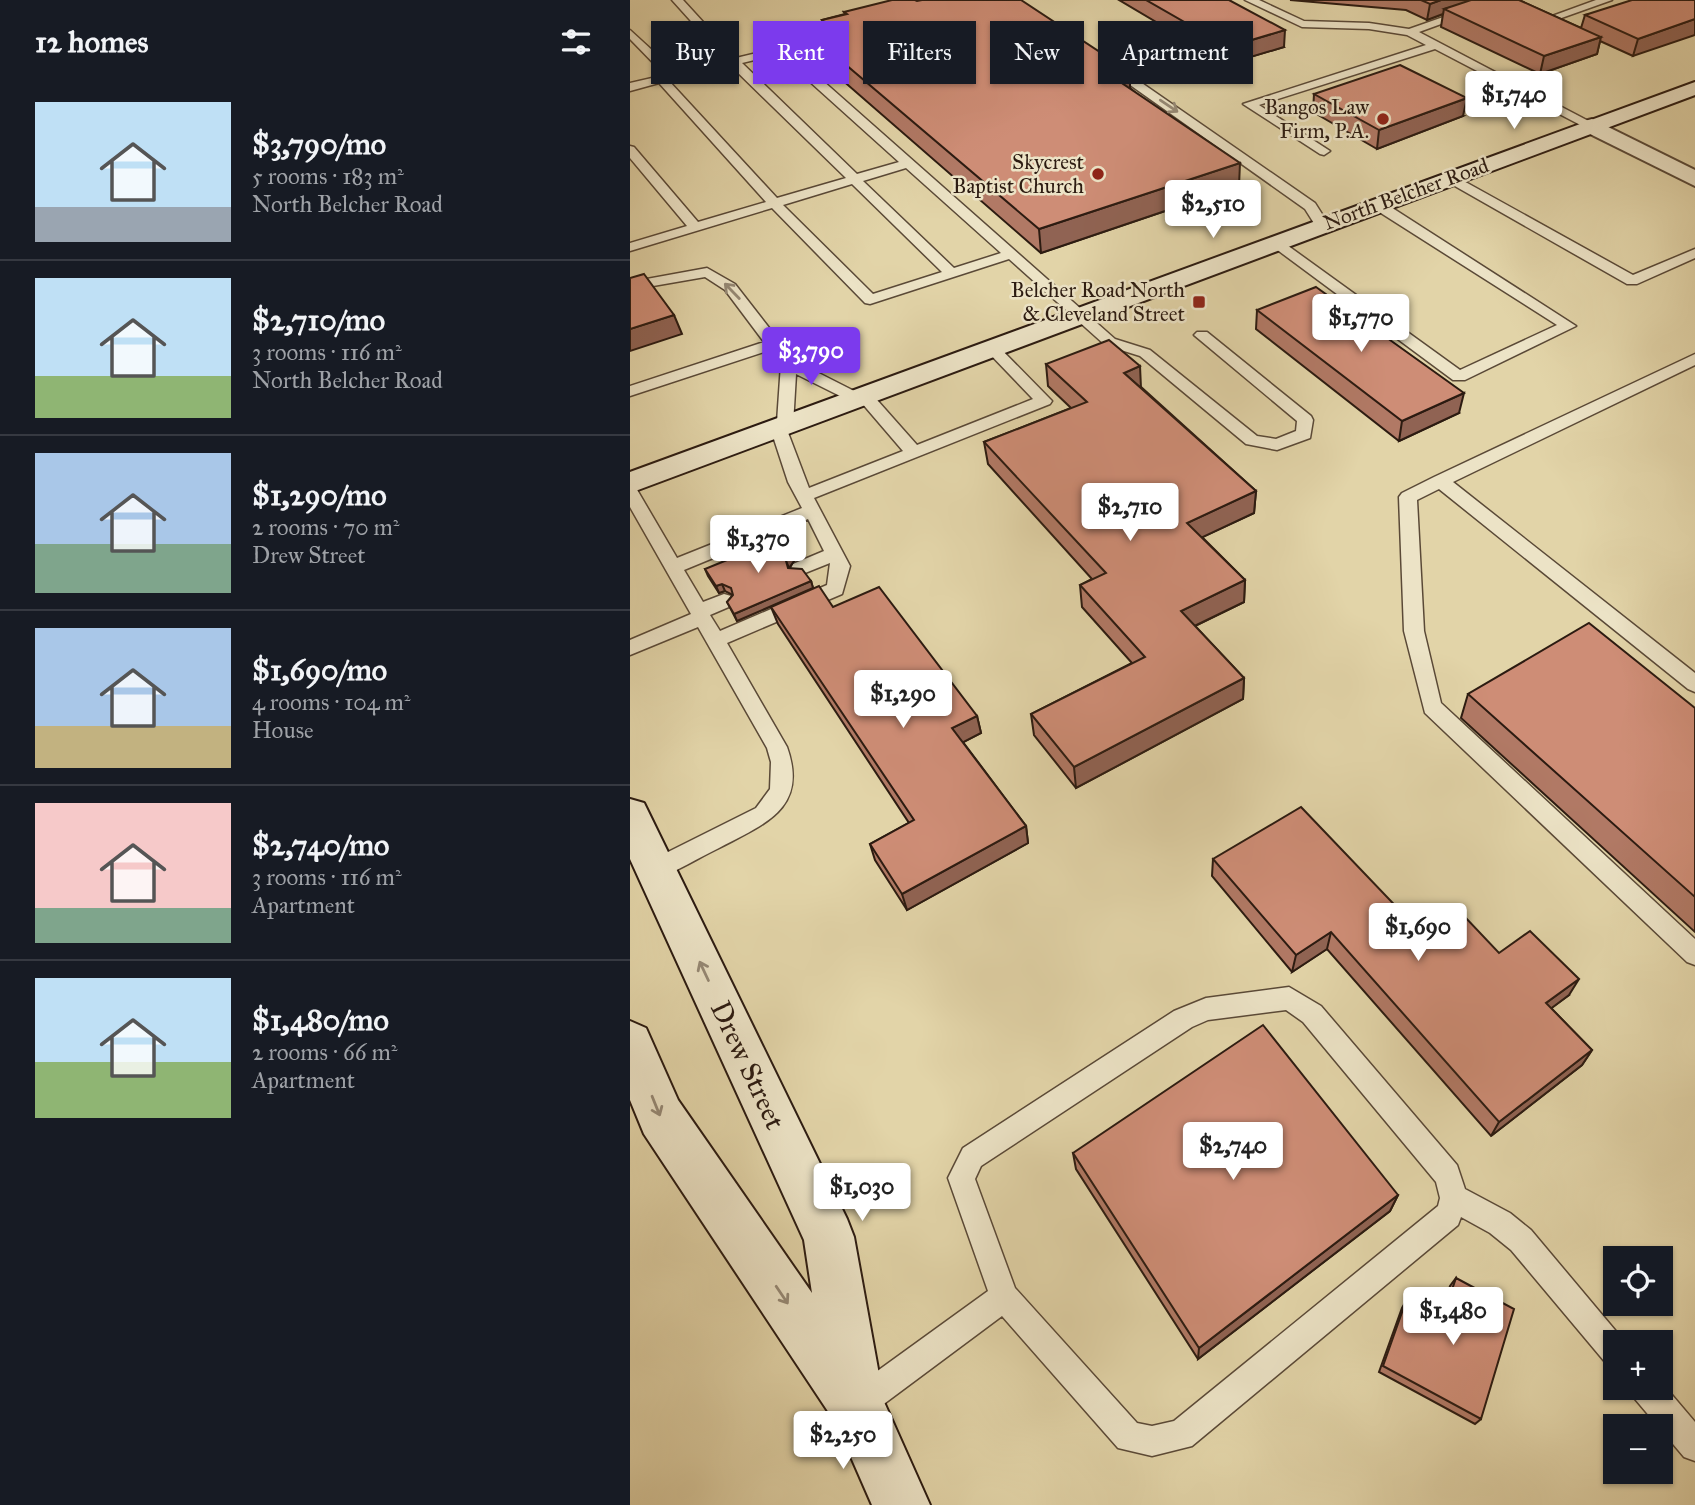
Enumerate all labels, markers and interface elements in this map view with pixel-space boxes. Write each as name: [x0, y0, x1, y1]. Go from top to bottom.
chip: Buy: [651, 21, 739, 84]
chip: Rent: [753, 21, 849, 84]
chip: Filters: [863, 21, 976, 84]
chip: New: [990, 21, 1084, 84]
chip: Apartment: [1098, 21, 1253, 84]
icon: filters: [557, 23, 595, 61]
text: 12 homes: [35, 24, 148, 60]
pin: $1,740: [1457, 72, 1571, 131]
text: $1,740: [1481, 80, 1547, 108]
place label: Bangos Law Firm, P.A.: [1264, 94, 1369, 144]
one-way arrow: [1159, 99, 1178, 113]
marker: Bangos Law Firm, P.A.: [1375, 111, 1391, 127]
text: $3,790/mo: [252, 126, 386, 162]
icon: home: [91, 130, 175, 214]
place label: Skycrest Baptist Church: [953, 149, 1085, 199]
street label: North Belcher Road: [1320, 152, 1493, 236]
text: 5 rooms · 183 m²: [252, 162, 404, 190]
marker: Skycrest Baptist Church: [1090, 166, 1106, 182]
pin: $2,510: [1156, 180, 1270, 240]
text: $2,510: [1181, 189, 1245, 217]
text: North Belcher Road: [252, 190, 443, 218]
place label: Belcher Road North & Cleveland Street: [1011, 277, 1186, 327]
one-way arrow: [723, 283, 740, 300]
marker: Belcher Road North & Cleveland Street: [1191, 294, 1207, 310]
pin: $1,770: [1304, 294, 1418, 354]
text: $2,710/mo: [252, 302, 385, 338]
text: $1,770: [1328, 303, 1394, 331]
icon: home: [91, 306, 175, 390]
pin: $3,790: [754, 328, 868, 387]
text: $3,790: [778, 336, 844, 364]
text: 3 rooms · 116 m²: [252, 338, 402, 366]
text: North Belcher Road: [252, 366, 443, 394]
text: $1,290/mo: [252, 477, 387, 513]
icon: home: [91, 481, 175, 565]
pin: $2,710: [1073, 484, 1187, 543]
text: $2,710: [1098, 492, 1162, 520]
text: 2 rooms · 70 m²: [252, 513, 400, 541]
pin: $1,370: [701, 516, 815, 575]
text: $1,370: [726, 524, 790, 552]
text: Drew Street: [252, 541, 365, 569]
text: $1,690/mo: [252, 652, 387, 688]
icon: home: [91, 656, 175, 740]
pin: $1,290: [846, 670, 960, 730]
text: $1,290: [870, 679, 936, 707]
text: 4 rooms · 104 m²: [252, 688, 411, 716]
text: House: [252, 716, 314, 744]
text: $2,740/mo: [252, 827, 389, 863]
icon: home: [91, 831, 175, 915]
text: 3 rooms · 116 m²: [252, 863, 402, 891]
text: Apartment: [252, 891, 355, 919]
pin: $1,690: [1361, 904, 1475, 963]
text: $1,690: [1385, 912, 1451, 940]
one-way arrow: [696, 961, 710, 982]
street label: Drew Street: [703, 995, 793, 1135]
text: $1,480/mo: [252, 1002, 389, 1038]
icon: home: [91, 1006, 175, 1090]
text: 2 rooms · 66 m²: [252, 1038, 397, 1066]
text: Apartment: [252, 1066, 355, 1094]
one-way arrow: [650, 1094, 663, 1116]
pin: $2,740: [1176, 1122, 1290, 1182]
text: $2,740: [1199, 1131, 1267, 1159]
pin: $1,030: [805, 1164, 919, 1223]
text: $1,030: [830, 1172, 894, 1200]
map controls: [1603, 1246, 1673, 1484]
button: locate: [1603, 1246, 1673, 1316]
one-way arrow: [775, 1285, 789, 1304]
pin: $1,480: [1396, 1288, 1510, 1347]
text: $1,480: [1419, 1296, 1487, 1324]
button: +: [1603, 1330, 1673, 1400]
pin: $2,250: [786, 1412, 900, 1471]
button: −: [1603, 1414, 1673, 1484]
text: $2,250: [810, 1420, 876, 1448]

